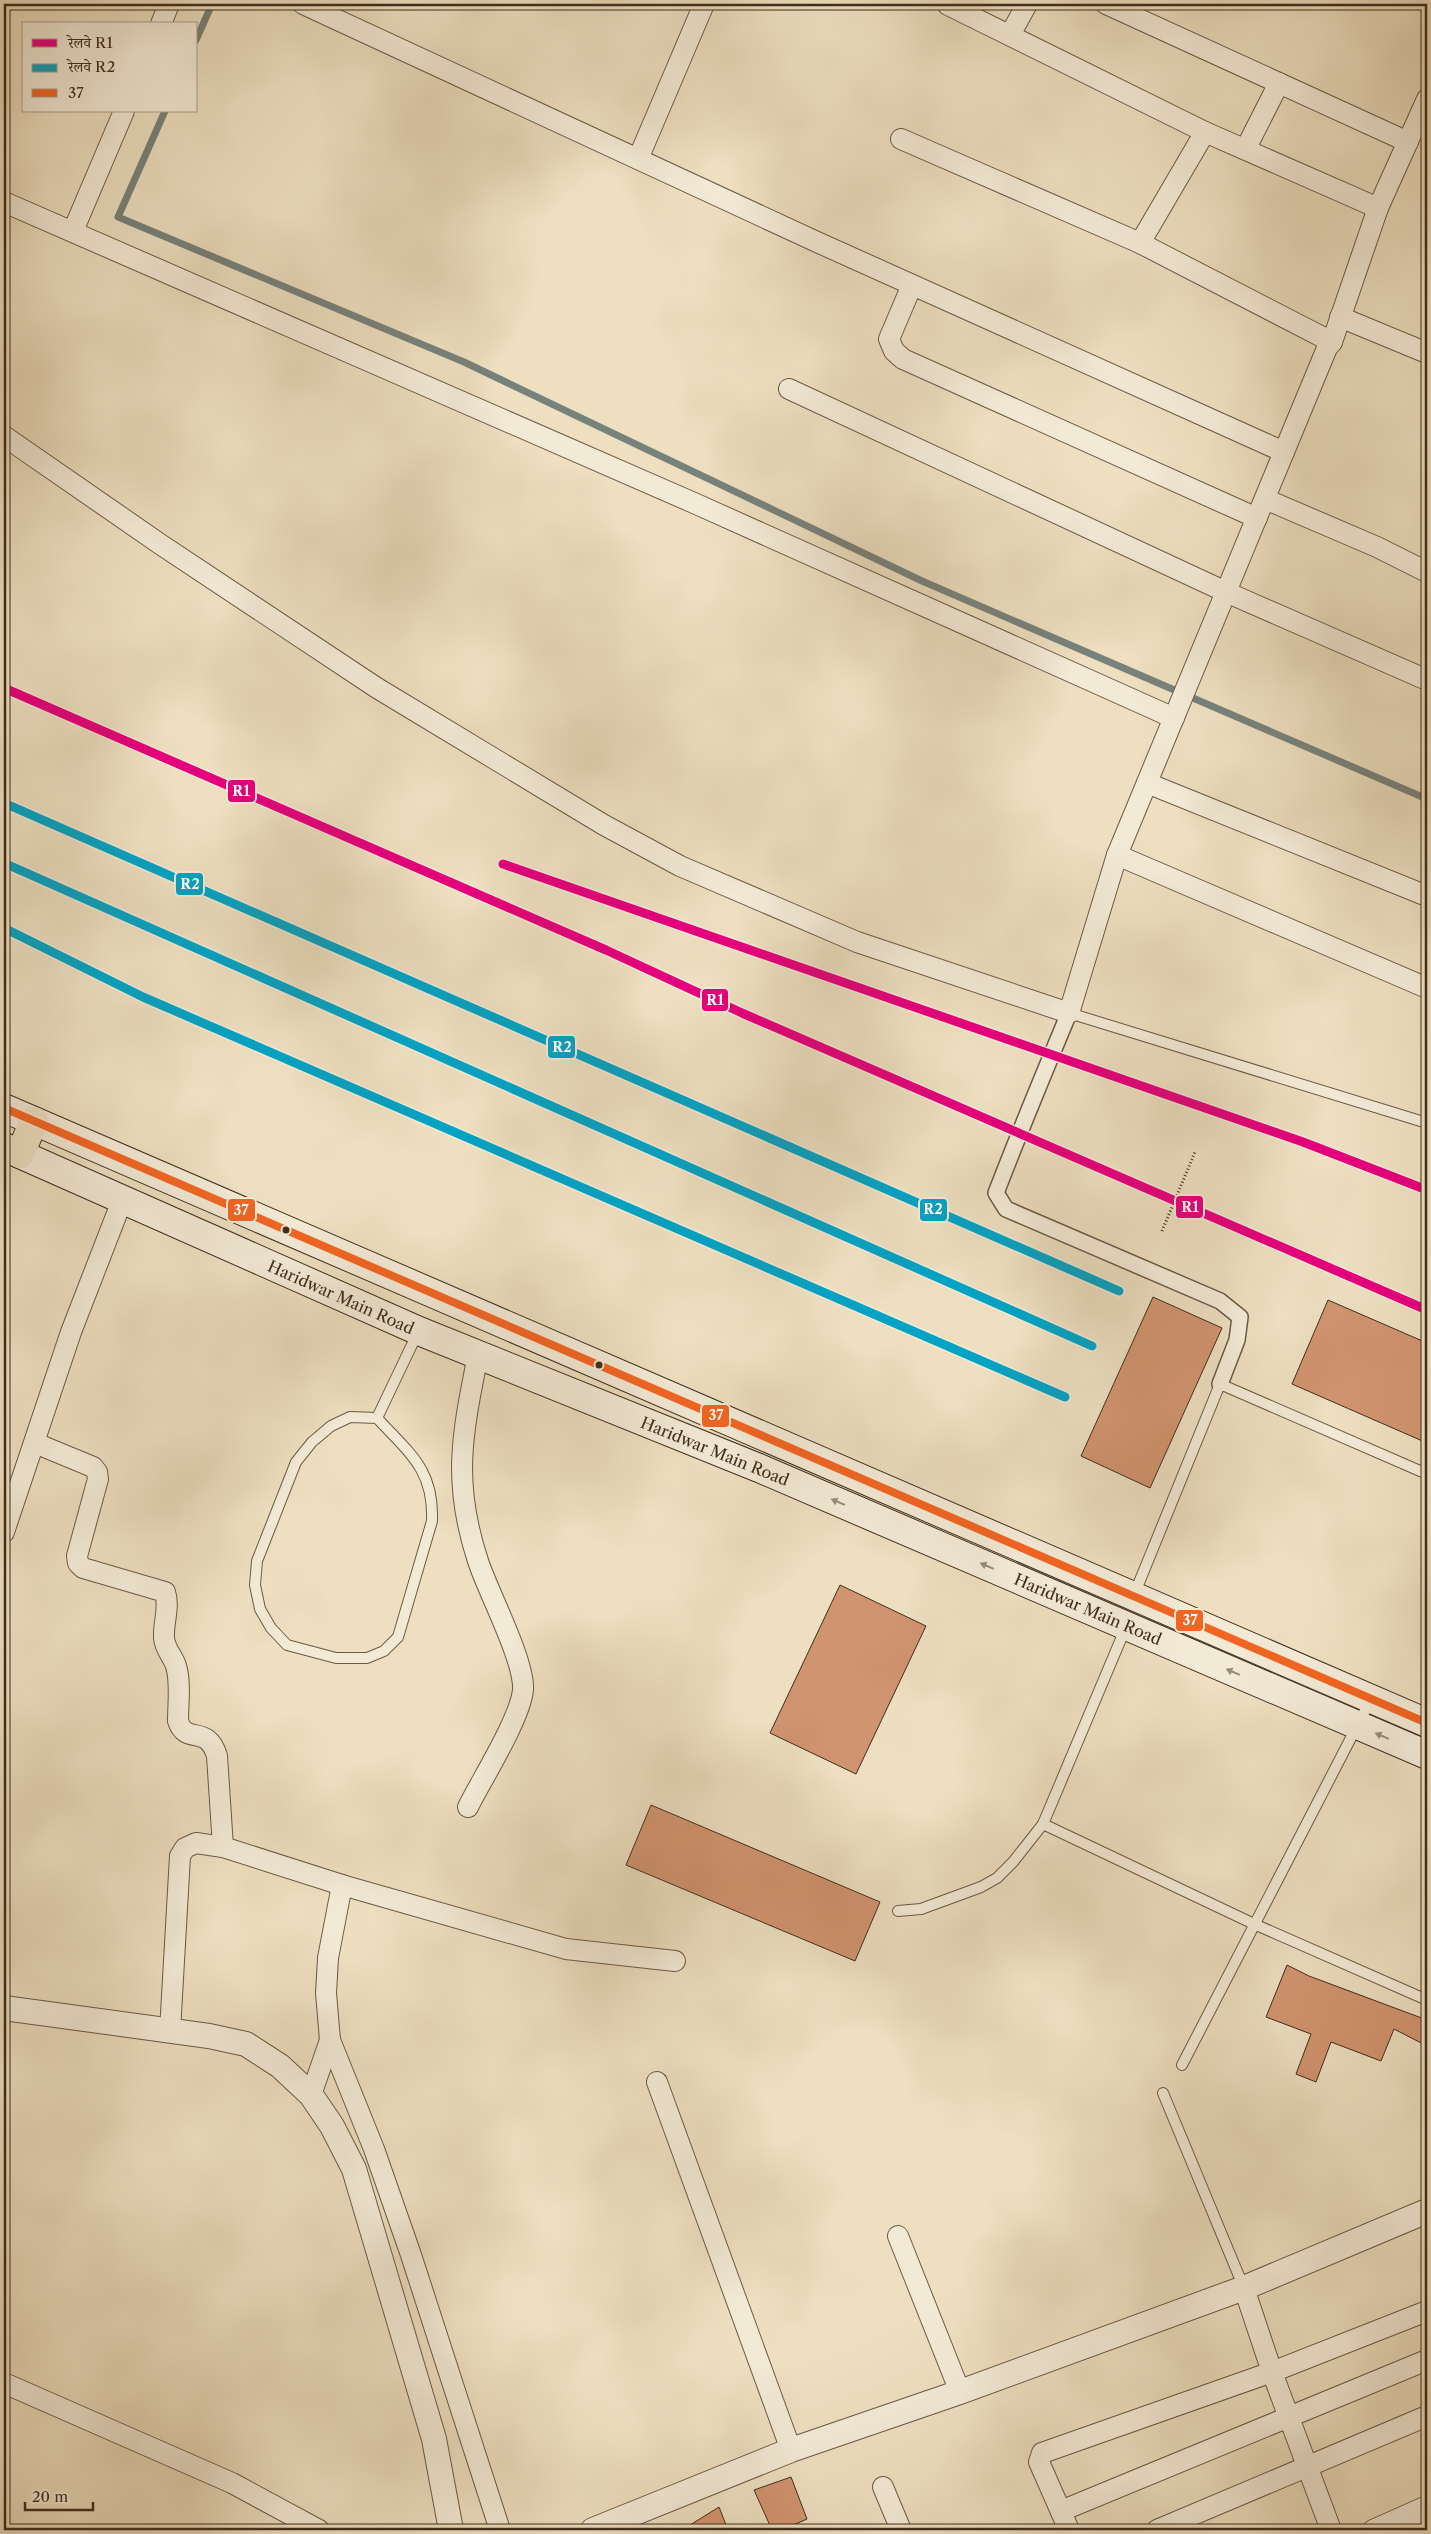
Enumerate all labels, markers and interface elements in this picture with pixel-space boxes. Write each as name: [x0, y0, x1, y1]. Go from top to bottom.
legend: [22, 22, 198, 112]
text: रेलवे R1: [66, 33, 114, 52]
text: रेलवे R2: [66, 57, 115, 76]
text: 37: [68, 83, 84, 102]
line badge: R1: [227, 779, 256, 803]
text: R1: [232, 782, 250, 800]
line badge: R2: [175, 872, 204, 896]
text: R2: [180, 875, 200, 893]
line badge: R1: [701, 988, 729, 1012]
text: R1: [706, 991, 724, 1009]
line badge: R2: [547, 1035, 576, 1059]
text: R2: [552, 1038, 572, 1056]
line badge: R1: [1175, 1195, 1204, 1219]
line badge: 37: [227, 1198, 256, 1222]
line badge: R2: [919, 1198, 948, 1222]
text: R1: [1181, 1198, 1199, 1216]
text: R2: [923, 1200, 943, 1218]
text: 37: [233, 1201, 249, 1219]
unlabelled marker: [281, 1225, 291, 1235]
street label: Haridwar Main Road: [265, 1256, 418, 1338]
unlabelled marker: [594, 1360, 604, 1370]
line badge: 37: [701, 1404, 730, 1428]
text: 37: [708, 1406, 724, 1424]
street label: Haridwar Main Road: [638, 1412, 792, 1490]
one-way arrow: [830, 1498, 845, 1506]
one-way arrow: [979, 1562, 994, 1570]
street label: Haridwar Main Road: [1011, 1569, 1165, 1649]
line badge: 37: [1175, 1609, 1204, 1632]
text: 37: [1182, 1611, 1198, 1629]
one-way arrow: [1226, 1667, 1240, 1675]
one-way arrow: [1375, 1731, 1389, 1739]
scale bar: [25, 2479, 92, 2511]
text: 20 m: [32, 2487, 68, 2506]

